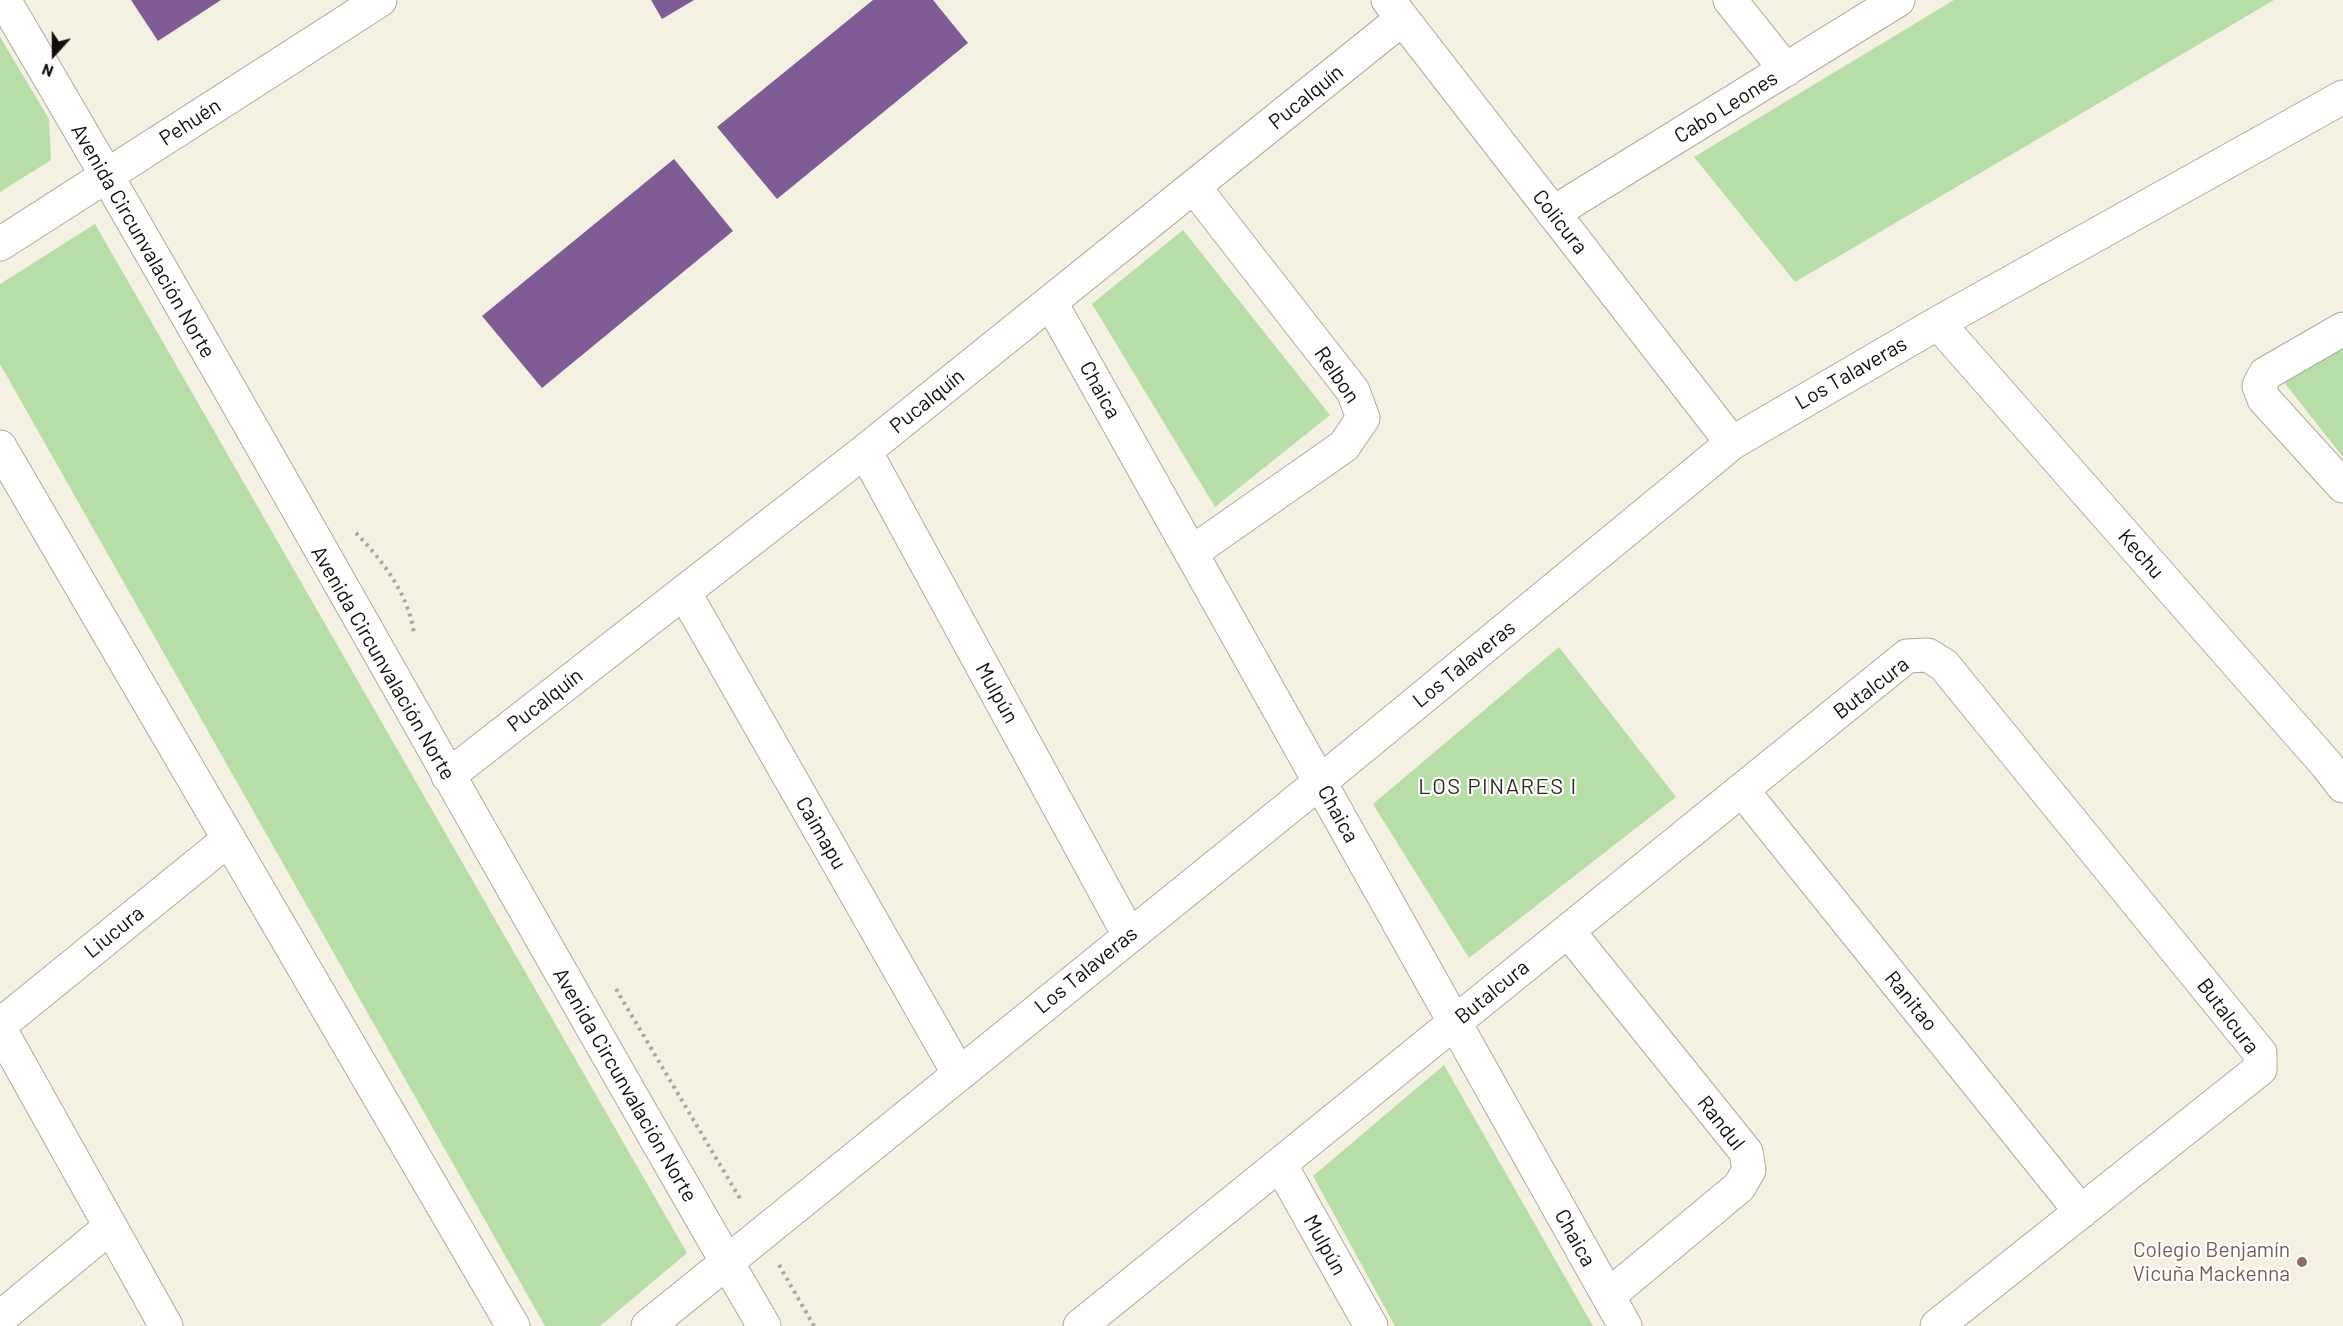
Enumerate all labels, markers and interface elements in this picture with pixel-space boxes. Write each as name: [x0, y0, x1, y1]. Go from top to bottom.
north arrow: [24, 24, 84, 84]
street label: Pucalquín: [1264, 59, 1348, 135]
text: N: [39, 60, 56, 82]
street label: Cabo Leones: [1670, 65, 1782, 149]
street label: Pehuén: [154, 93, 226, 151]
street label: Avenida Circunvalación Norte: [66, 119, 220, 363]
street label: Colicura: [1527, 185, 1593, 259]
street label: Los Talaveras: [1791, 331, 1911, 415]
street label: Relbon: [1309, 342, 1365, 408]
street label: Chaica: [1074, 357, 1126, 423]
street label: Pucalquín: [885, 363, 969, 439]
street label: Kechu: [2113, 524, 2169, 584]
street label: Avenida Circunvalación Norte: [306, 541, 460, 785]
street label: Los Talaveras: [1408, 615, 1520, 713]
street label: Butalcura: [1828, 652, 1914, 724]
street label: Mulpún: [970, 658, 1024, 728]
street label: Pucalquín: [502, 663, 588, 737]
district label: LOS PINARES I: [1418, 774, 1578, 800]
street label: Chaica: [1312, 781, 1364, 847]
street label: Caimapu: [790, 792, 852, 874]
street label: Liucura: [79, 900, 149, 964]
street label: Los Talaveras: [1030, 921, 1142, 1019]
street label: Butalcura: [1450, 955, 1534, 1029]
street label: Avenida Circunvalación Norte: [548, 963, 702, 1207]
street label: Ranitao: [1879, 966, 1943, 1036]
street label: Butalcura: [2192, 973, 2264, 1059]
street label: Randul: [1692, 1091, 1750, 1155]
street label: Chaica: [1549, 1205, 1601, 1271]
street label: Mulpún: [1298, 1210, 1352, 1280]
place label: Colegio Benjamín Vicuña Mackenna: [2133, 1237, 2290, 1287]
marker: Colegio Benjamín Vicuña Mackenna: [2295, 1255, 2309, 1269]

